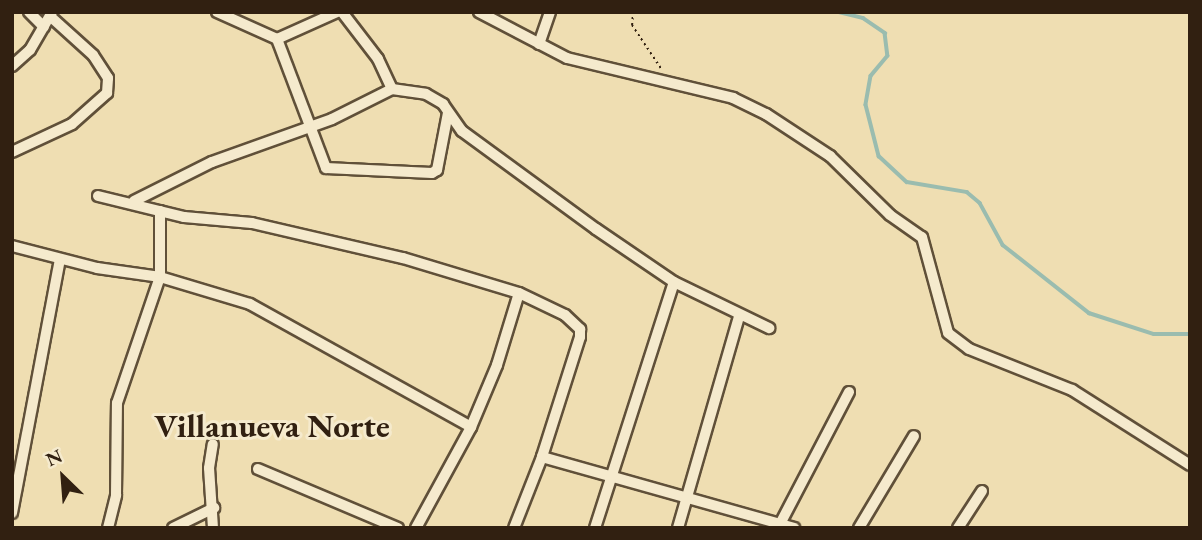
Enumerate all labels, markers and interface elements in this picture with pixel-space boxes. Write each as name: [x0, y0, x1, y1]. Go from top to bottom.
district label: Villanueva Norte: [154, 406, 390, 446]
north arrow: [28, 442, 98, 512]
text: N: [42, 443, 66, 472]

